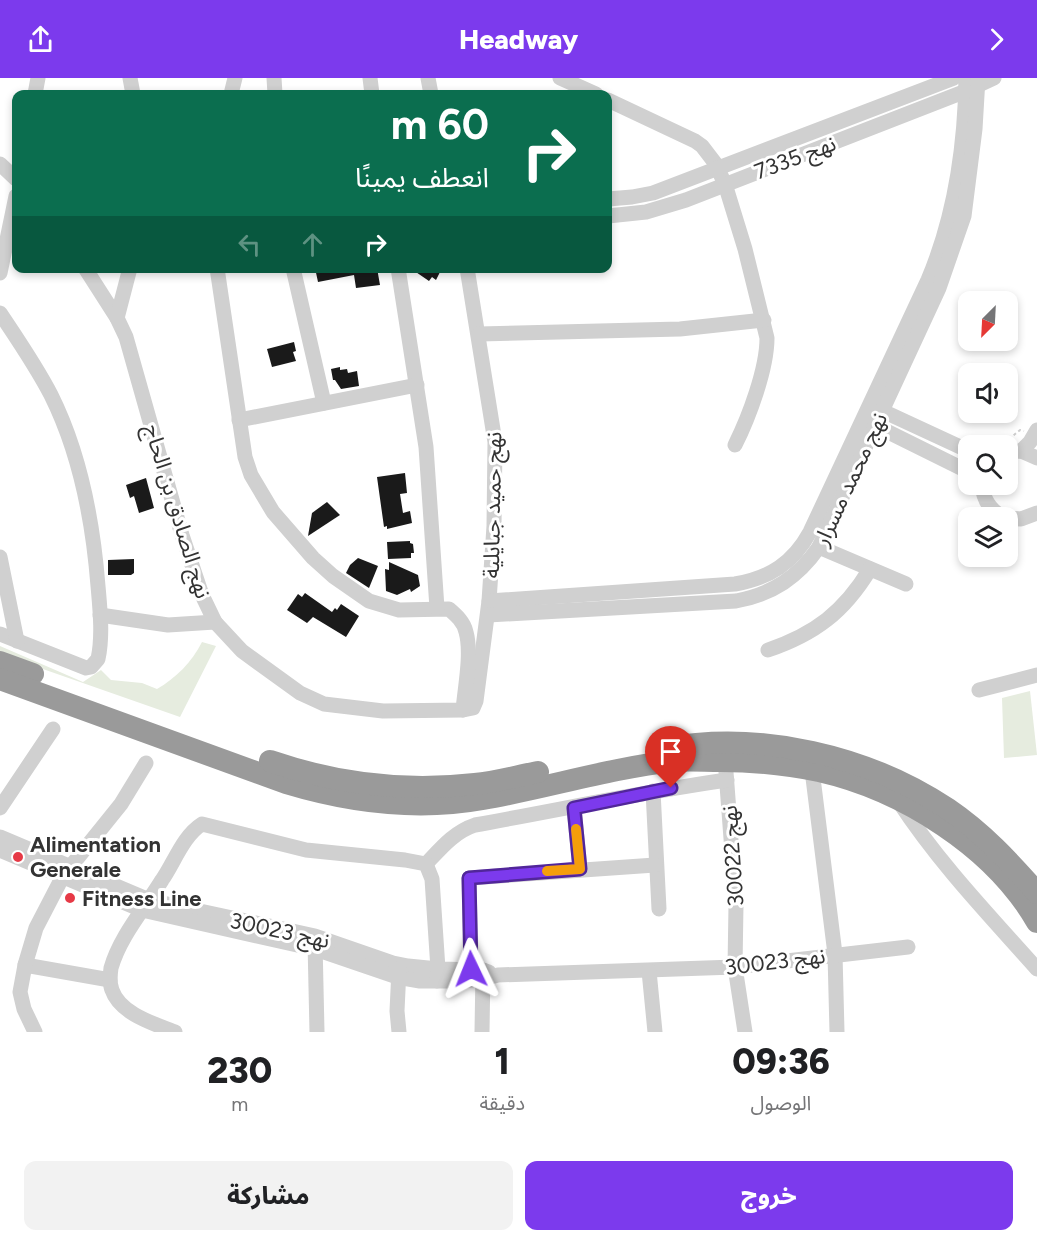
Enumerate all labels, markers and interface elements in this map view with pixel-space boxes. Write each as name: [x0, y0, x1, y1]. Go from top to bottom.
icon: share: [24, 23, 57, 56]
text: Headway: [459, 23, 578, 56]
icon: forward: [980, 23, 1013, 56]
text: 60 m: [391, 99, 489, 150]
icon: right: [510, 114, 588, 192]
street label: نهج 7335: [751, 130, 841, 188]
text: انعطف يمينًا: [355, 161, 489, 194]
icon: left: [233, 228, 266, 261]
icon: ahead: [296, 228, 329, 261]
icon: right: [359, 228, 392, 261]
north arrow: [958, 291, 1018, 351]
map controls: [958, 291, 1018, 567]
button: sound: [958, 363, 1018, 423]
street label: نهج محمد مسرار: [807, 408, 896, 552]
street label: نهج الصادق بن الحاج: [135, 421, 217, 602]
street label: نهج حميد جبايلية: [478, 431, 510, 579]
button: search: [958, 435, 1018, 495]
button: layers: [958, 507, 1018, 567]
pin: [645, 726, 696, 788]
icon: arrive: [654, 735, 687, 768]
street label: نهج 30022: [715, 804, 753, 908]
place label: Alimentation Generale: [30, 831, 161, 883]
marker: Alimentation Generale: [11, 850, 25, 864]
place label: Fitness Line: [82, 885, 201, 912]
marker: Fitness Line: [63, 891, 77, 905]
street label: نهج 30023: [227, 907, 332, 957]
position arrow: [439, 937, 503, 1001]
street label: نهج 30023: [723, 942, 827, 984]
text: 1: [494, 1040, 510, 1083]
text: 09:36: [732, 1040, 830, 1083]
text: 230: [207, 1049, 272, 1092]
text: دقيقة: [479, 1091, 525, 1115]
text: الوصول: [751, 1091, 811, 1115]
text: m: [231, 1092, 248, 1116]
button: مشاركة: [24, 1161, 513, 1230]
button: خروج: [525, 1161, 1013, 1230]

